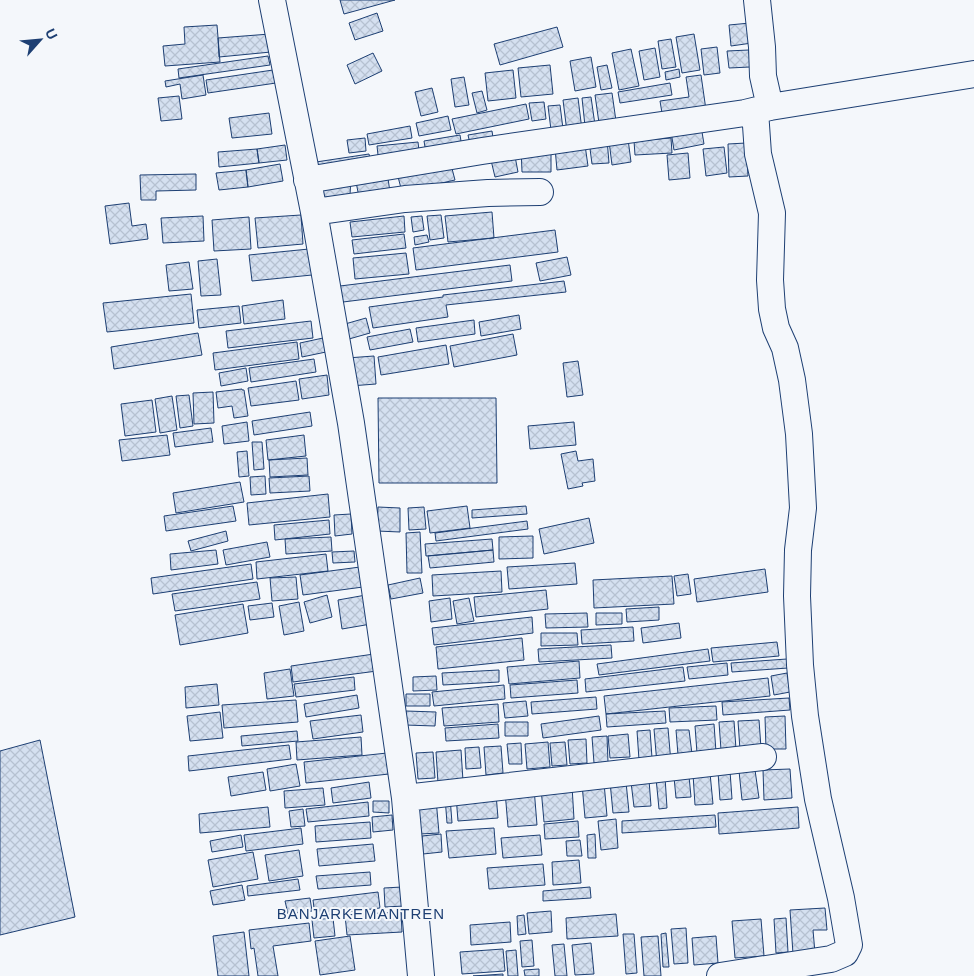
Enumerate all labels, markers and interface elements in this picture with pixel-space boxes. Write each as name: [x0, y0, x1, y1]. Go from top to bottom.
north arrow: [15, 15, 65, 65]
text: U: [42, 26, 61, 42]
district label: BANJARKEMANTREN: [277, 905, 445, 922]

